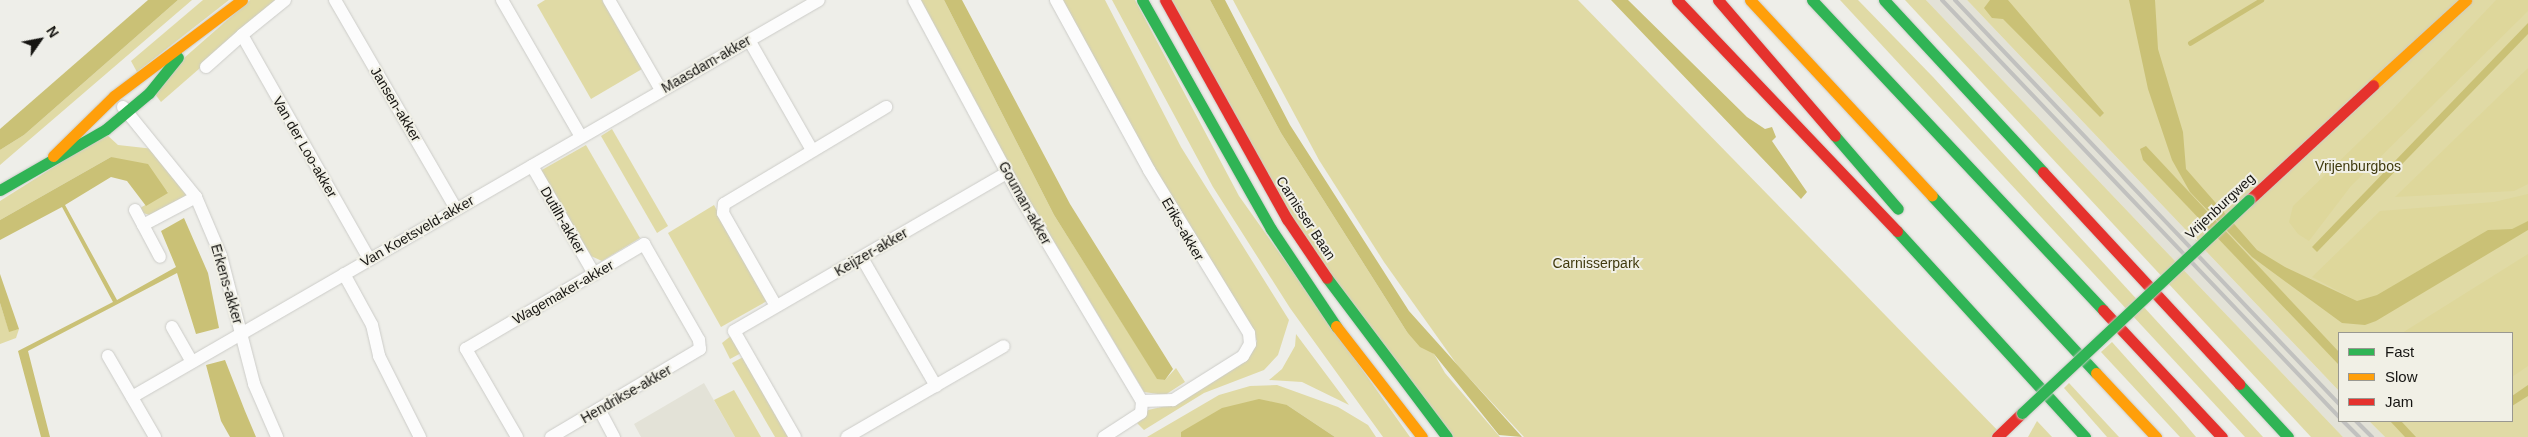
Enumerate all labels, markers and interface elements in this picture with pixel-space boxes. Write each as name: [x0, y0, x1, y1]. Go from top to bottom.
north arrow: [15, 15, 65, 65]
text: N: [43, 23, 62, 40]
street label: Maasdam-akker: [658, 32, 754, 96]
street label: Jansen-akker: [367, 64, 425, 144]
street label: Van der Loo-akker: [269, 93, 341, 201]
street label: Gouman-akker: [995, 158, 1055, 248]
park label: Vrijenburgbos: [2315, 158, 2401, 174]
street label: Vrijenburgweg: [2182, 170, 2258, 242]
street label: Carnisser Baan: [1273, 173, 1339, 263]
street label: Dutilh-akker: [537, 183, 589, 257]
street label: Van Koetsveld-akker: [357, 192, 477, 270]
street label: Eriks-akker: [1158, 194, 1208, 264]
street label: Keijzer-akker: [831, 224, 911, 280]
street label: Erkens-akker: [208, 242, 246, 326]
park label: Carnisserpark: [1552, 255, 1640, 271]
street label: Wagemaker-akker: [510, 256, 616, 328]
legend: [2338, 332, 2513, 422]
text: Fast: [2385, 343, 2414, 360]
street label: Hendrikse-akker: [578, 361, 674, 427]
text: Slow: [2385, 368, 2418, 385]
text: Jam: [2385, 393, 2413, 410]

